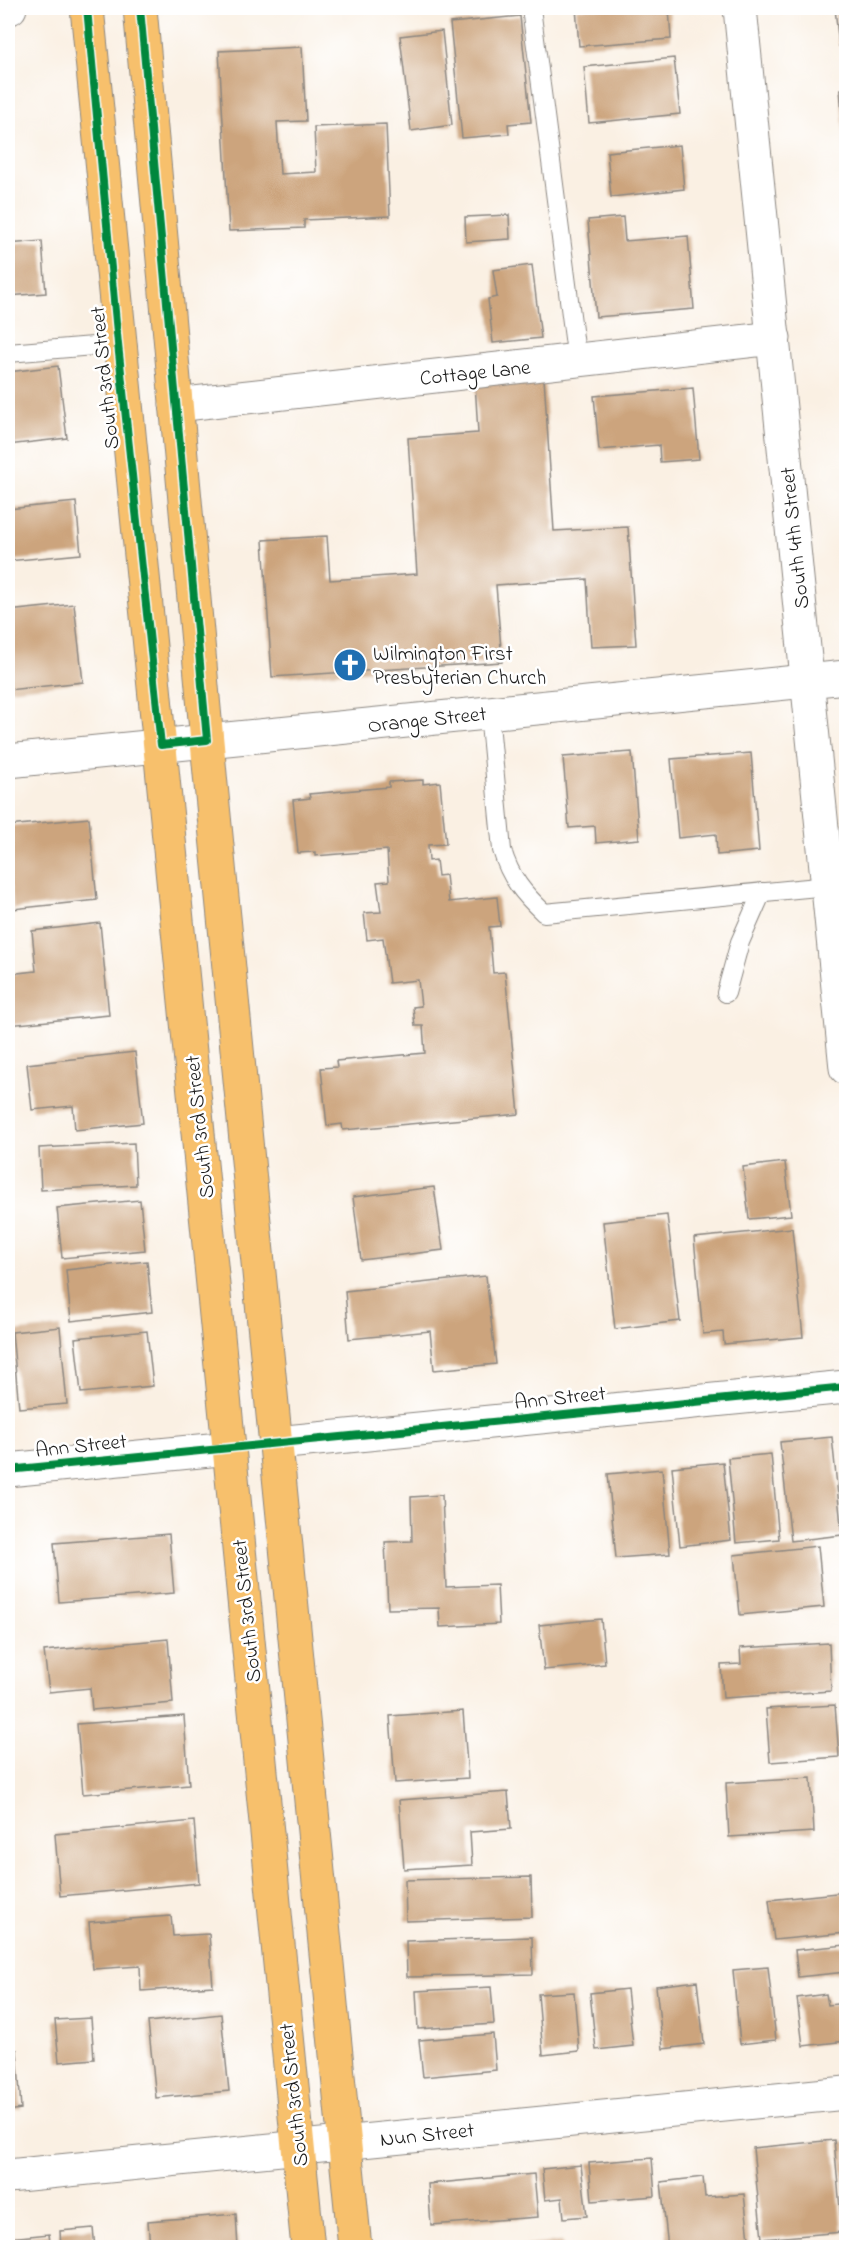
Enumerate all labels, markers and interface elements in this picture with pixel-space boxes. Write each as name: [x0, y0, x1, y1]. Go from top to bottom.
street label: South 3rd Street: [84, 305, 128, 451]
street label: Cottage Lane: [418, 353, 533, 397]
street label: South 4th Street: [774, 465, 818, 610]
place label: Wilmington First Presbyterian Church: [373, 640, 546, 696]
church icon: Wilmington First Presbyterian Church: [332, 647, 368, 683]
street label: Orange Street: [366, 700, 488, 744]
street label: South 3rd Street: [179, 1054, 223, 1200]
street label: Ann Street: [513, 1379, 607, 1419]
street label: Ann Street: [34, 1427, 128, 1467]
street label: South 3rd Street: [226, 1538, 270, 1684]
street label: South 3rd Street: [273, 2022, 317, 2168]
street label: Nun Street: [379, 2116, 476, 2156]

